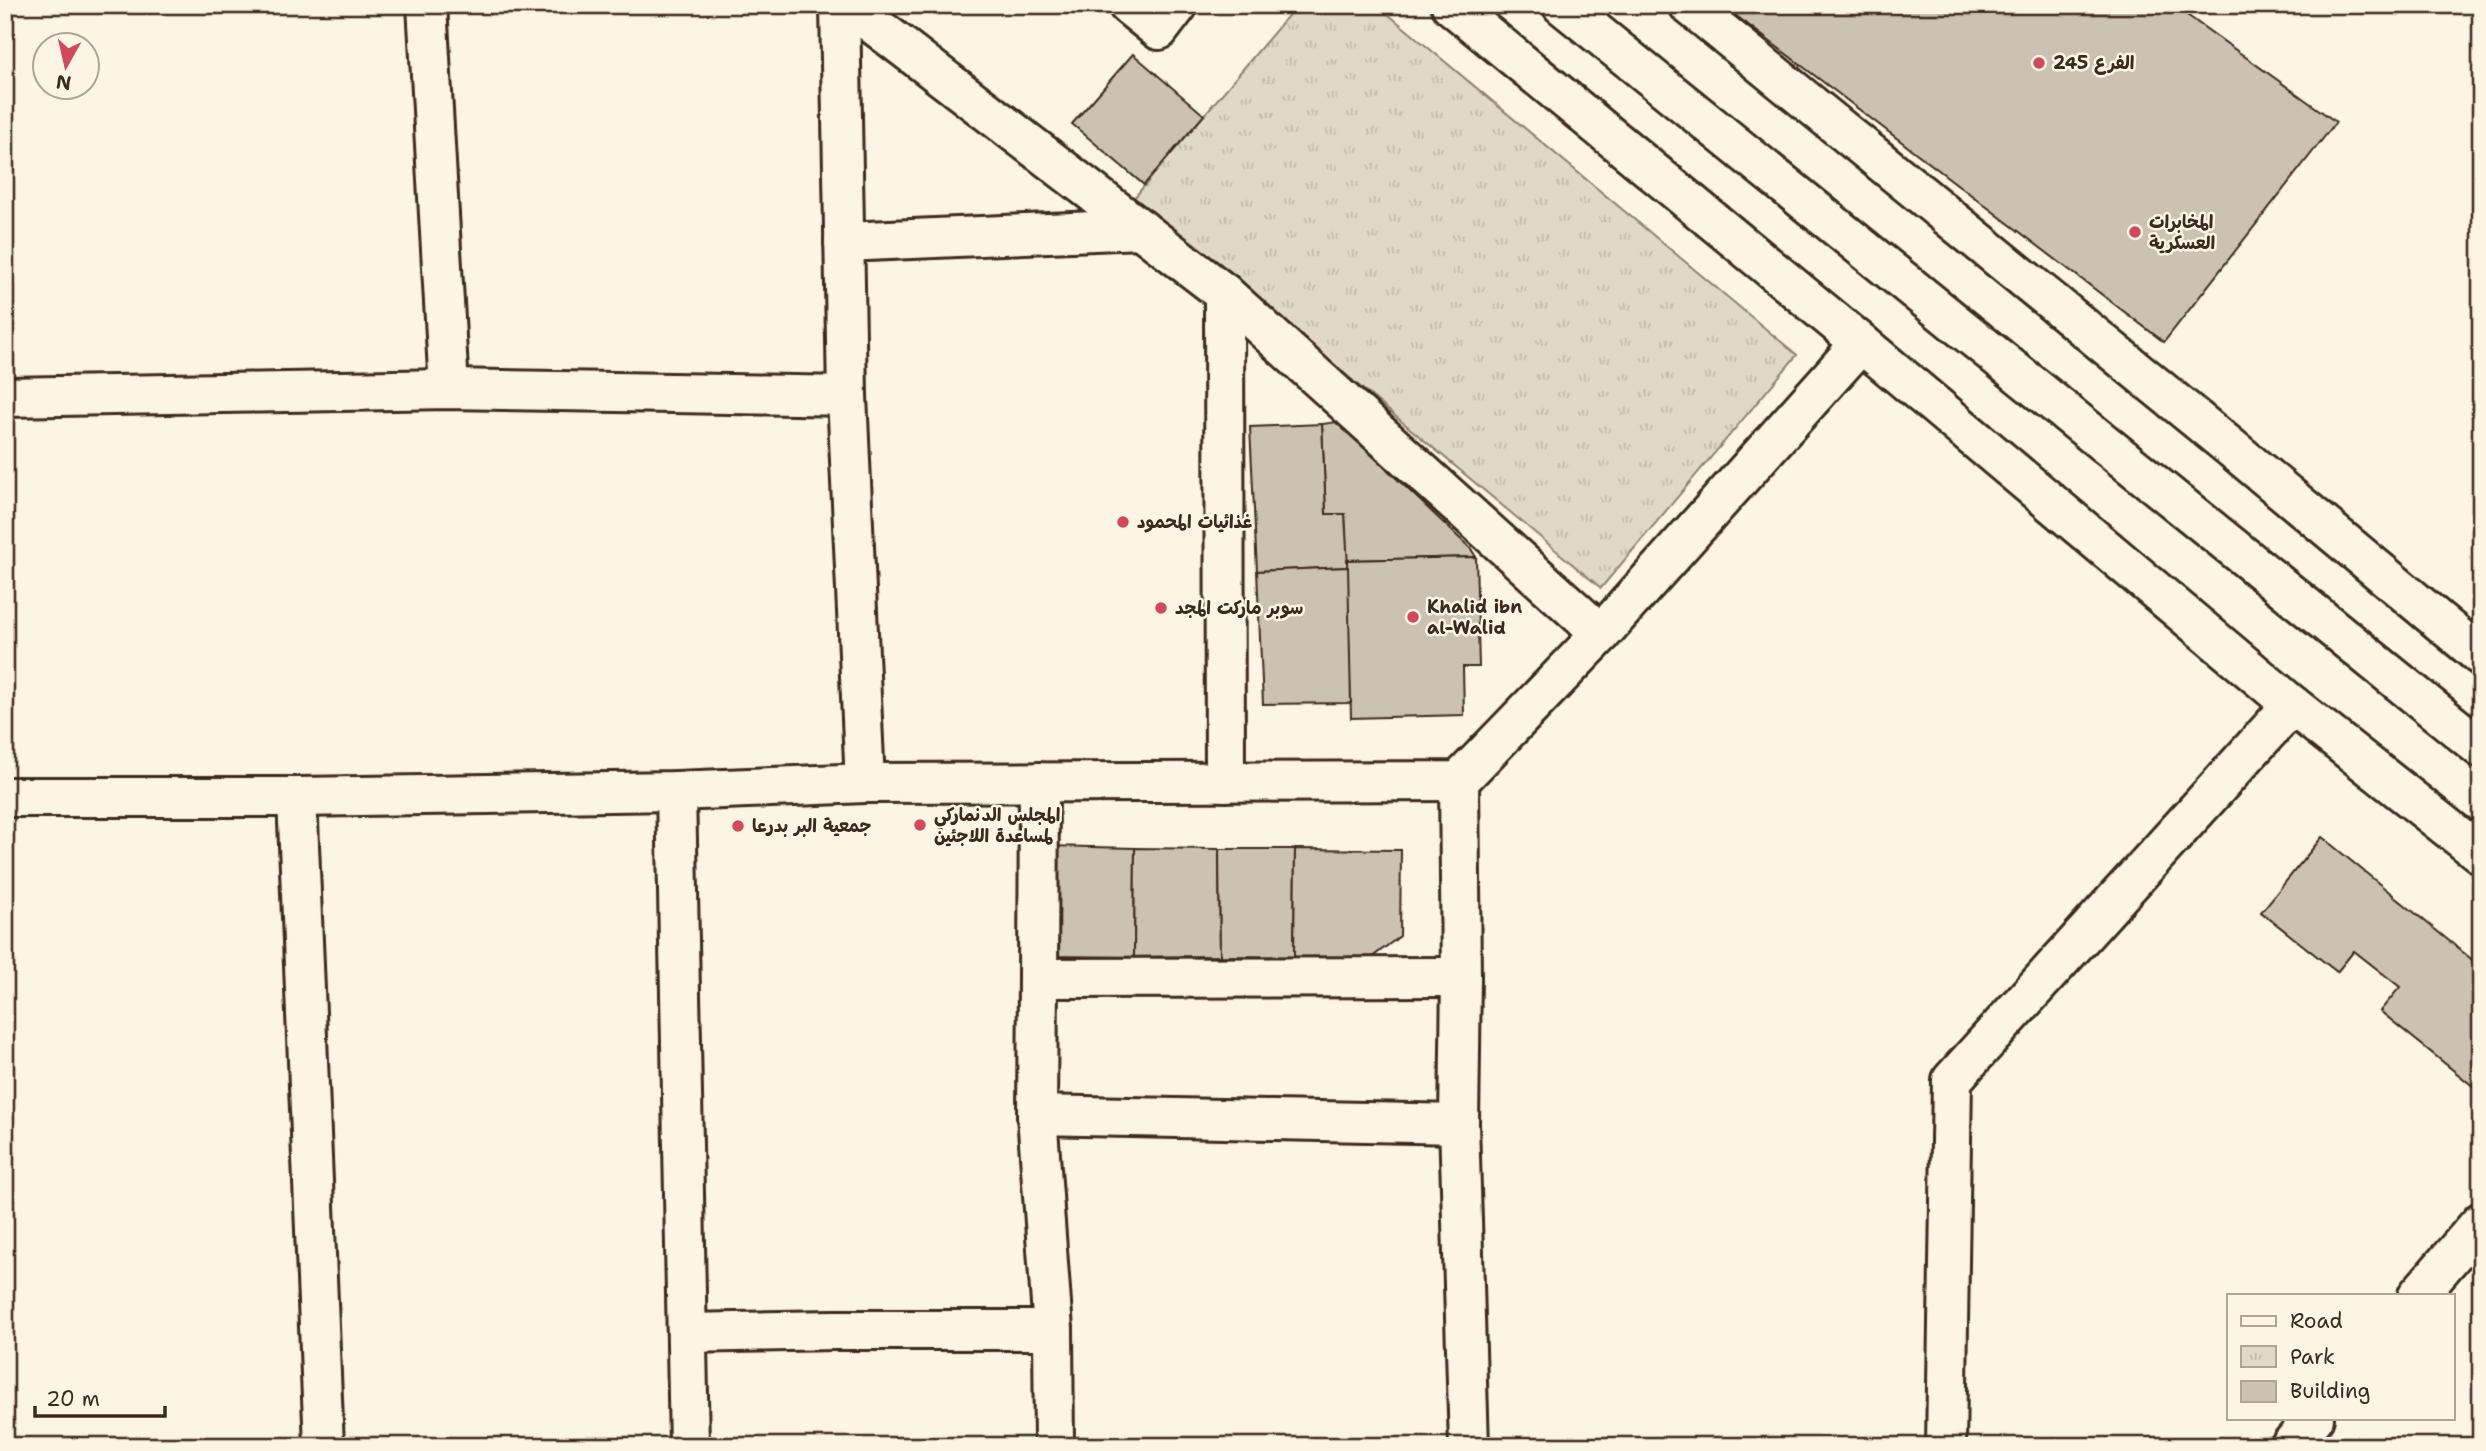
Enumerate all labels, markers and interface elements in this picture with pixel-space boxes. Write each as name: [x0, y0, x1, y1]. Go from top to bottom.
north arrow: [32, 32, 102, 102]
place label: الفرع 245: [2053, 51, 2134, 75]
marker: الفرع 245: [2031, 55, 2047, 71]
text: N: [55, 69, 73, 96]
place label: المخابرات العسكرية: [2149, 210, 2215, 255]
marker: المخابرات العسكرية: [2127, 224, 2143, 240]
place label: غذائيات المحمود: [1137, 510, 1253, 534]
marker: غذائيات المحمود: [1115, 514, 1131, 530]
place label: Khalid ibn al-Walid: [1427, 595, 1522, 640]
place label: سوبر ماركت المجد: [1175, 596, 1303, 620]
marker: سوبر ماركت المجد: [1153, 600, 1169, 616]
marker: Khalid ibn al-Walid: [1405, 609, 1421, 625]
place label: المجلس الدنماركي لمساعدة اللاجئين: [934, 803, 1060, 848]
place label: جمعية البر بدرعا: [752, 814, 871, 838]
marker: المجلس الدنماركي لمساعدة اللاجئين: [912, 817, 928, 833]
marker: جمعية البر بدرعا: [730, 818, 746, 834]
legend: [2227, 1294, 2454, 1420]
text: Road: [2290, 1307, 2343, 1335]
text: Park: [2290, 1343, 2335, 1371]
scale bar: [35, 1374, 164, 1418]
text: Building: [2290, 1377, 2370, 1405]
text: 20 m: [46, 1385, 100, 1413]

